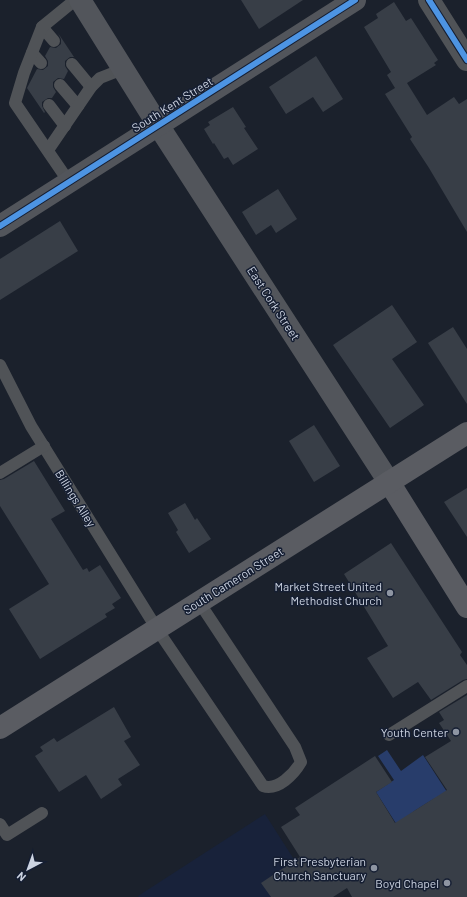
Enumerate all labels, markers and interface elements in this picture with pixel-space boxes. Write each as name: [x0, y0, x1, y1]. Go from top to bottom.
street label: South Kent Street: [129, 73, 215, 135]
street label: East Cork Street: [245, 263, 303, 343]
street label: Billings Alley: [53, 467, 99, 530]
street label: South Cameron Street: [180, 544, 286, 616]
place label: Market Street United Methodist Church: [274, 579, 382, 607]
marker: Market Street United Methodist Church: [385, 588, 395, 598]
place label: Youth Center: [381, 725, 449, 739]
marker: Youth Center: [451, 727, 461, 737]
north arrow: [8, 849, 48, 889]
place label: First Presbyterian Church Sanctuary: [273, 854, 366, 882]
marker: First Presbyterian Church Sanctuary: [369, 863, 379, 873]
text: N: [14, 870, 28, 884]
place label: Boyd Chapel: [375, 876, 439, 890]
marker: Boyd Chapel: [442, 878, 452, 888]

